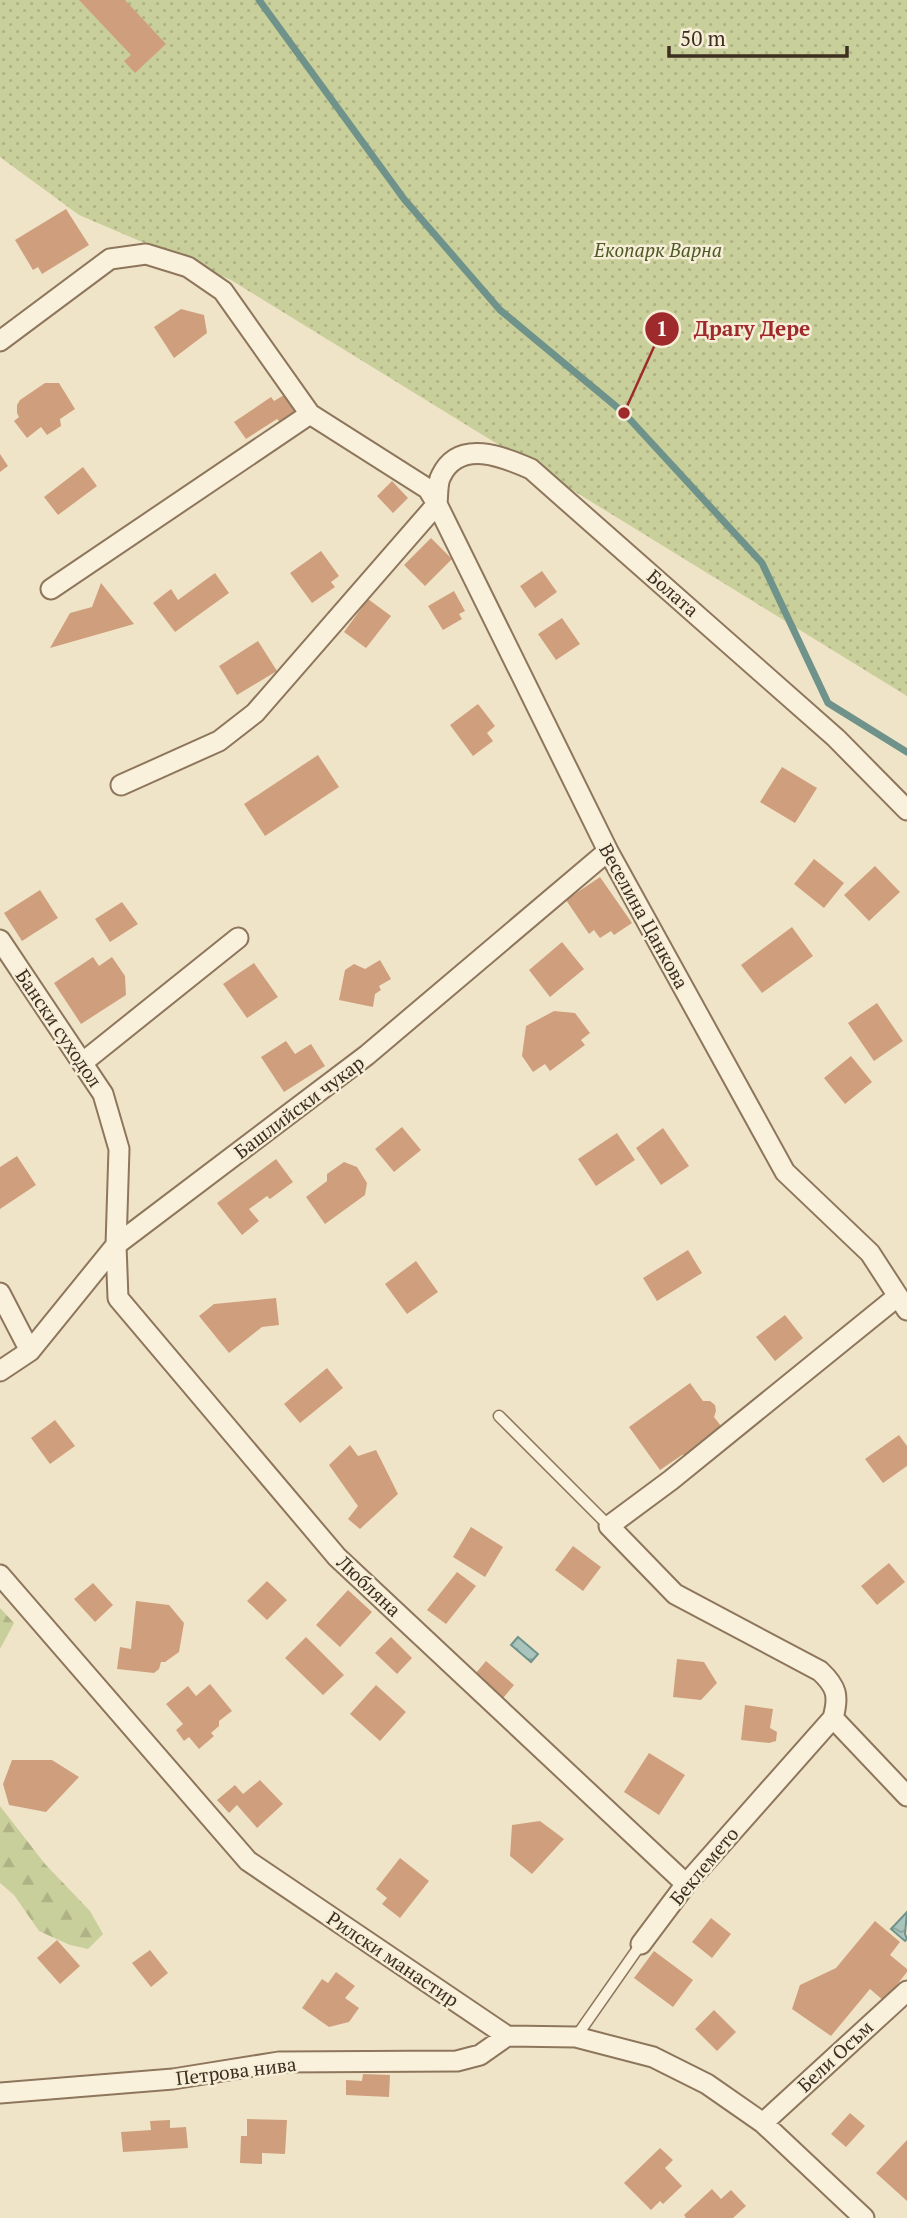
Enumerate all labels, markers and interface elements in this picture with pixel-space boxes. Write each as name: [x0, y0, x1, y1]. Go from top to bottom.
scale bar: [669, 14, 848, 58]
text: 50 m: [680, 24, 726, 52]
park label: Екопарк Варна: [593, 237, 722, 262]
callout: Драгу Дере: [645, 308, 824, 350]
text: 1: [656, 314, 668, 342]
text: Драгу Дере: [694, 314, 810, 342]
street label: Болата: [642, 563, 705, 622]
street label: Веселина Цанкова: [594, 839, 695, 993]
street label: Бански суходол: [11, 964, 108, 1092]
street label: Башлийски чукар: [229, 1050, 369, 1164]
street label: Любляна: [331, 1549, 407, 1622]
street label: Беклемето: [664, 1821, 744, 1910]
street label: Рилски манастир: [323, 1905, 464, 2012]
street label: Бели Осъм: [792, 2014, 878, 2097]
street label: Петрова нива: [174, 2051, 298, 2090]

